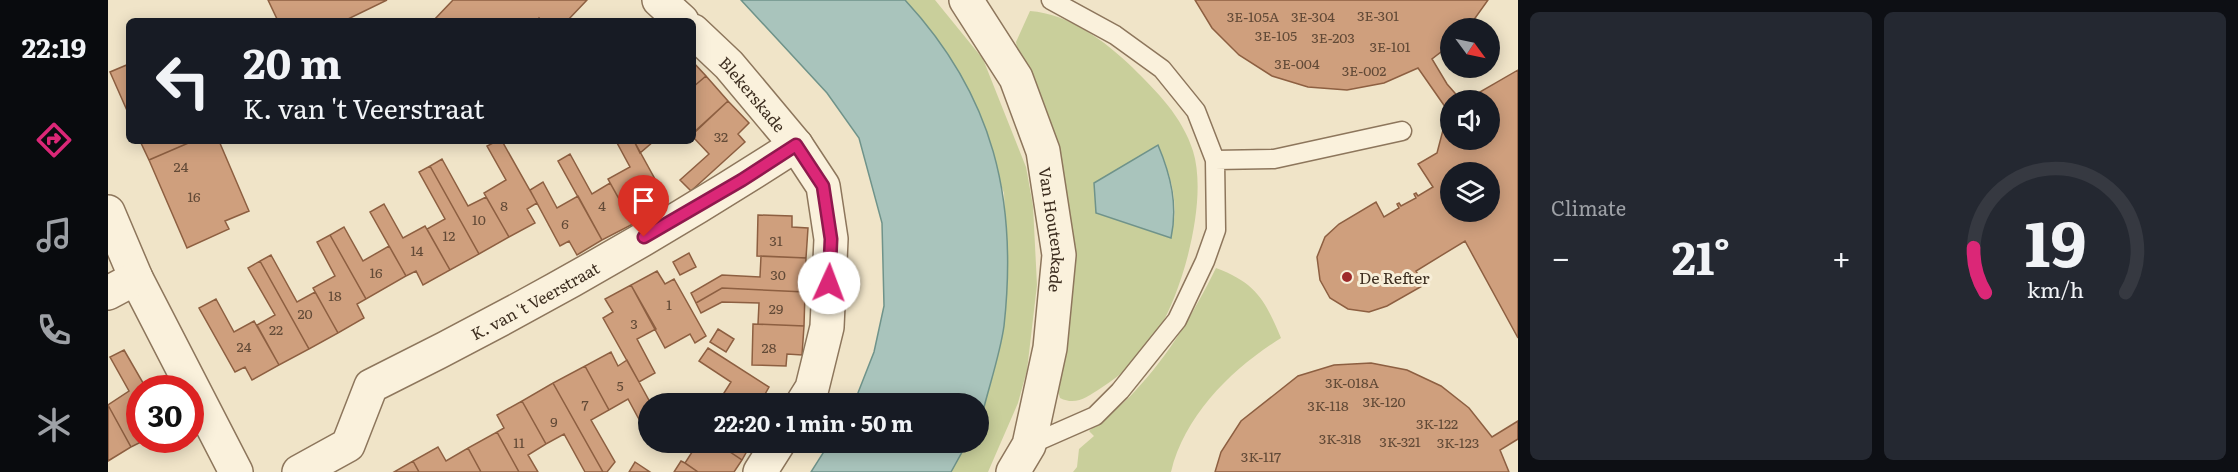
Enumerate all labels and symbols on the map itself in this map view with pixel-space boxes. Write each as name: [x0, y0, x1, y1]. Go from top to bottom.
house number: 3E-301: [1357, 5, 1399, 25]
house number: 3E-105A: [1227, 6, 1280, 26]
house number: 3E-304: [1291, 6, 1335, 26]
north arrow: [1440, 18, 1500, 78]
house number: 3E-105: [1255, 25, 1297, 45]
house number: 3E-203: [1311, 27, 1355, 47]
house number: 3E-101: [1370, 36, 1411, 56]
street label: Blekerskade: [714, 50, 792, 137]
house number: 3E-004: [1274, 53, 1320, 73]
house number: 3E-002: [1342, 60, 1386, 80]
house number: 32: [714, 126, 728, 146]
house number: 24: [174, 156, 189, 176]
street label: Van Houtenkade: [1034, 165, 1071, 294]
pin: [618, 175, 669, 237]
house number: 16: [187, 186, 201, 206]
house number: 8: [500, 195, 508, 215]
house number: 4: [598, 195, 606, 215]
house number: 10: [472, 209, 486, 229]
house number: 6: [561, 213, 569, 233]
house number: 12: [443, 225, 455, 245]
house number: 31: [769, 230, 783, 250]
house number: 14: [411, 240, 424, 260]
position arrow: [797, 251, 861, 315]
street label: K. van 't Veerstraat: [466, 255, 604, 345]
house number: 16: [369, 262, 383, 282]
house number: 30: [770, 264, 786, 284]
place label: De Refter: [1359, 265, 1430, 289]
marker: De Refter: [1340, 270, 1354, 284]
house number: 18: [328, 285, 342, 305]
house number: 1: [666, 294, 672, 314]
house number: 29: [769, 298, 783, 318]
house number: 20: [297, 303, 313, 323]
house number: 3: [630, 313, 638, 333]
house number: 22: [269, 319, 283, 339]
house number: 24: [237, 336, 252, 356]
house number: 28: [762, 337, 777, 357]
house number: 3K-018A: [1325, 372, 1380, 392]
speed limit sign: 30: [126, 375, 204, 453]
house number: 5: [616, 375, 624, 395]
house number: 3K-120: [1362, 391, 1406, 411]
house number: 7: [581, 394, 589, 414]
house number: 3K-118: [1307, 395, 1349, 415]
house number: 9: [550, 411, 558, 431]
house number: 3K-122: [1416, 413, 1458, 433]
house number: 3K-318: [1319, 428, 1361, 448]
house number: 3K-321: [1379, 431, 1421, 451]
house number: 11: [513, 432, 525, 452]
house number: 3K-123: [1437, 432, 1479, 452]
house number: 3K-117: [1241, 446, 1281, 466]

